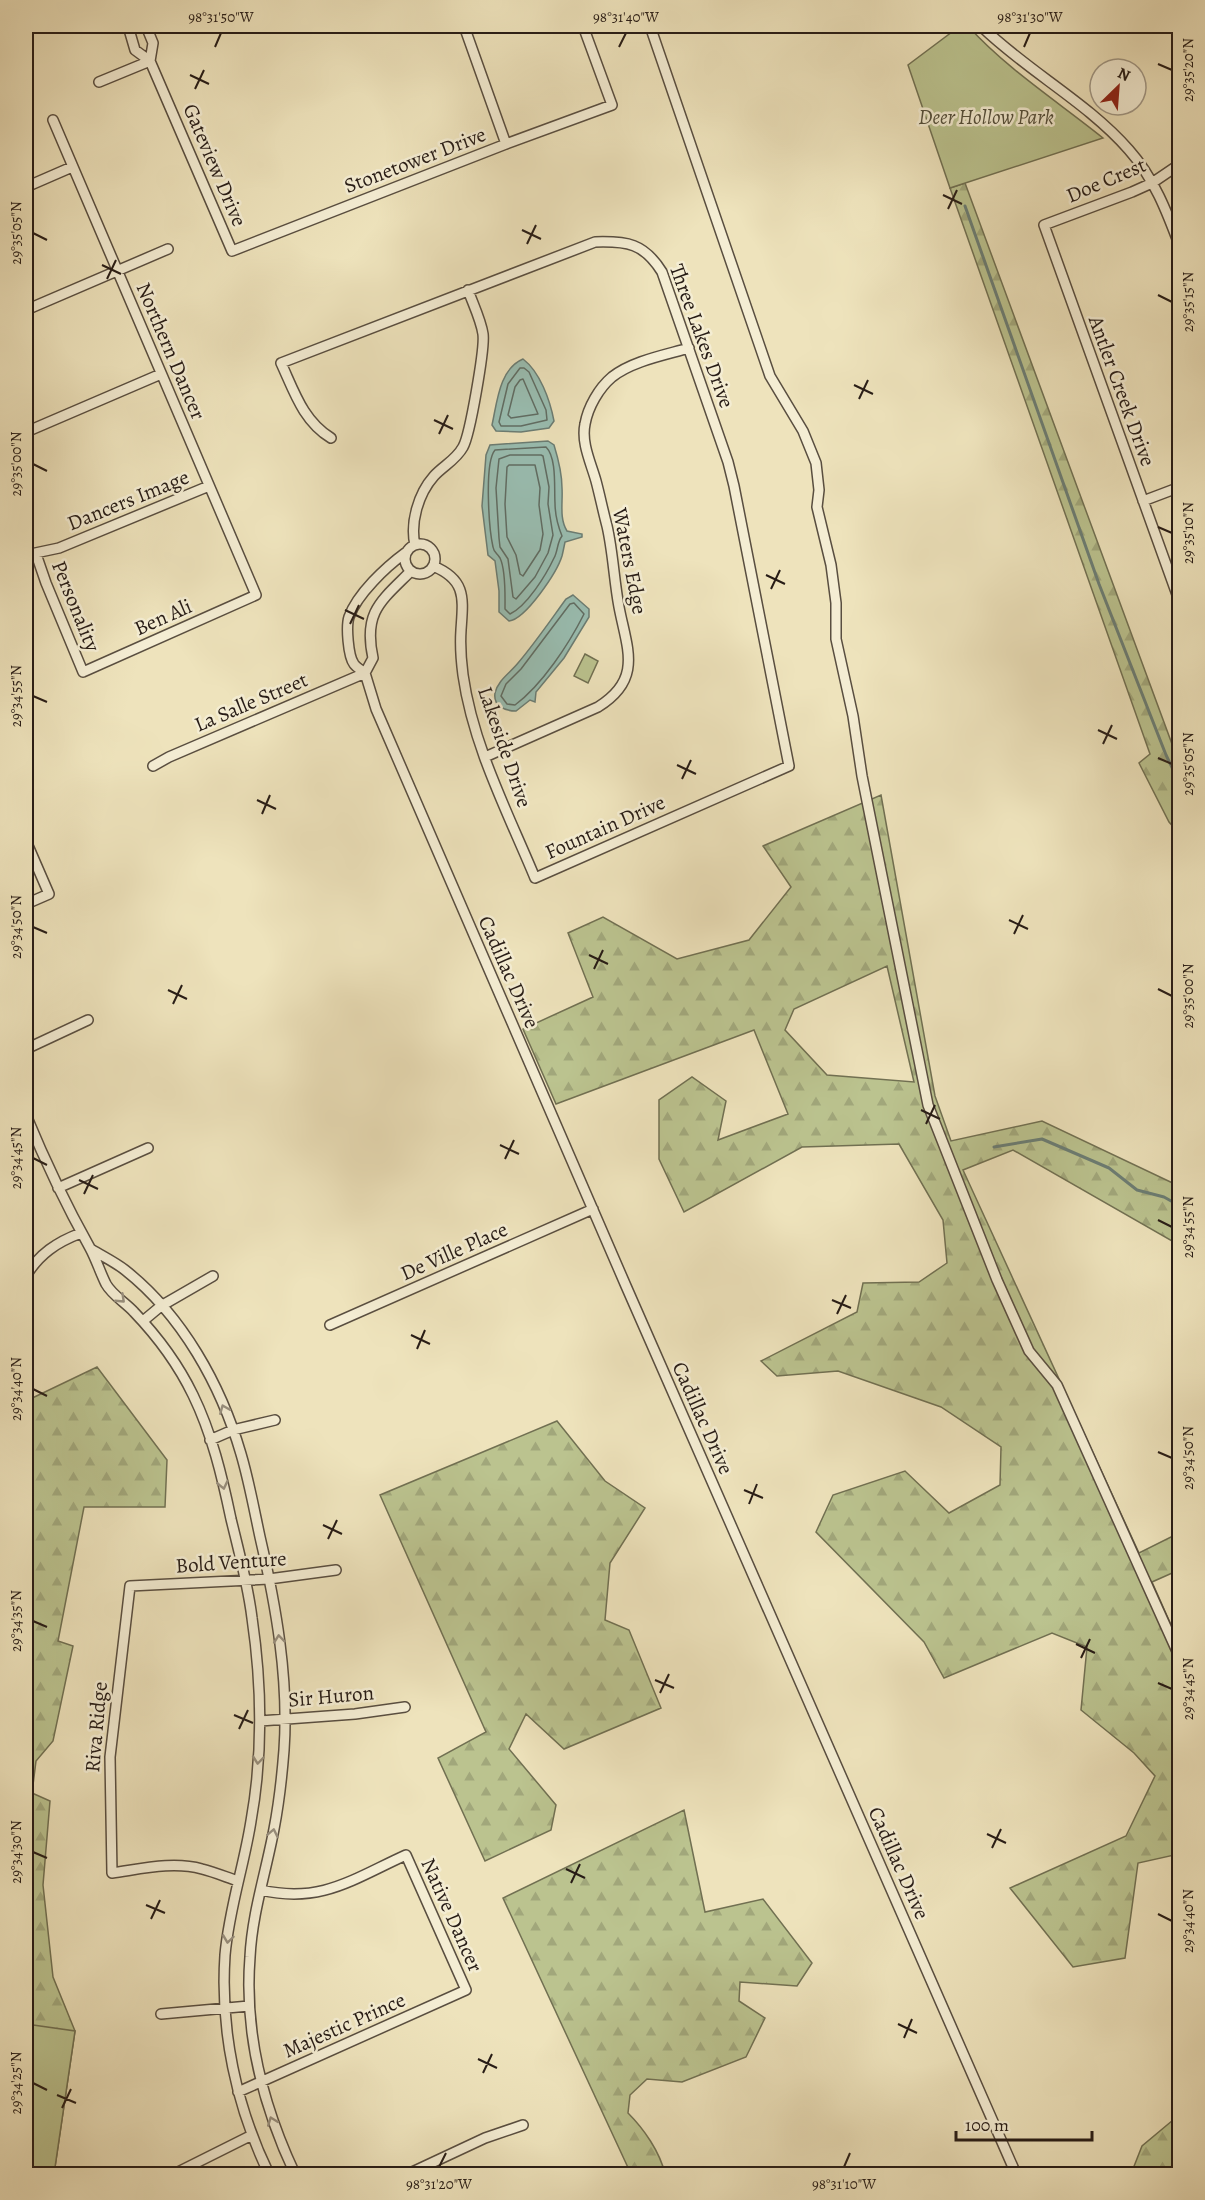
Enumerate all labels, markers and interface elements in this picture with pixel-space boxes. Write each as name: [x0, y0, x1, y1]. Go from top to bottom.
text: 98°31'50"W: [188, 7, 254, 27]
text: 98°31'40"W: [593, 7, 659, 27]
text: 98°31'30"W: [997, 7, 1063, 27]
text: 29°35'20"N: [1178, 38, 1198, 102]
north arrow: [1088, 57, 1148, 117]
text: N: [1114, 62, 1134, 87]
street label: Gateview Drive: [177, 99, 253, 231]
park label: Deer Hollow Park: [918, 103, 1054, 131]
street label: Stonetower Drive: [340, 120, 490, 200]
street label: Doe Crest: [1062, 151, 1150, 209]
text: 29°35'05"N: [6, 201, 26, 265]
street label: Three Lakes Drive: [663, 260, 741, 412]
text: 29°35'15"N: [1178, 271, 1198, 332]
street label: Northern Dancer: [129, 278, 213, 424]
street label: Antler Creek Drive: [1081, 311, 1162, 470]
text: 29°35'00"N: [6, 431, 26, 497]
street label: Dancers Image: [63, 463, 193, 537]
text: 29°35'10"N: [1178, 502, 1198, 564]
street label: Waters Edge: [606, 504, 654, 617]
street label: Personality: [45, 556, 107, 656]
street label: Ben Ali: [130, 592, 196, 642]
text: 29°34'55"N: [6, 665, 26, 727]
street label: La Salle Street: [190, 666, 312, 738]
street label: Lakeside Drive: [471, 683, 539, 811]
text: 29°35'05"N: [1178, 732, 1198, 796]
street label: Fountain Drive: [541, 788, 669, 866]
text: 29°34'50"N: [6, 895, 26, 959]
street label: Cadillac Drive: [472, 911, 546, 1033]
text: 29°35'00"N: [1178, 963, 1198, 1029]
text: 29°34'45"N: [6, 1126, 26, 1189]
text: 29°34'55"N: [1178, 1196, 1198, 1258]
street label: De Ville Place: [396, 1215, 512, 1287]
one-way arrow: [114, 1292, 124, 1303]
text: 29°34'40"N: [6, 1357, 26, 1421]
street label: Cadillac Drive: [666, 1357, 740, 1479]
one-way arrow: [219, 1404, 231, 1415]
text: 29°34'50"N: [1178, 1426, 1198, 1490]
one-way arrow: [216, 1479, 229, 1489]
street label: Bold Venture: [175, 1544, 287, 1580]
text: 29°34'35"N: [6, 1590, 26, 1652]
one-way arrow: [273, 1634, 286, 1643]
text: 29°34'45"N: [1178, 1657, 1198, 1720]
street label: Sir Huron: [287, 1678, 375, 1714]
street label: Riva Ridge: [78, 1680, 114, 1774]
one-way arrow: [252, 1755, 265, 1765]
street label: Cadillac Drive: [862, 1802, 936, 1924]
text: 29°34'30"N: [6, 1820, 26, 1884]
one-way arrow: [266, 1828, 279, 1838]
street label: Native Dancer: [414, 1854, 490, 1976]
text: 29°34'40"N: [1178, 1889, 1198, 1953]
one-way arrow: [222, 1934, 234, 1944]
street label: Majestic Prince: [278, 1986, 410, 2064]
text: 29°34'25"N: [6, 2051, 26, 2115]
scale bar: [956, 2104, 1092, 2142]
text: 100 m: [965, 2113, 1009, 2137]
one-way arrow: [267, 2116, 280, 2126]
text: 98°31'20"W: [406, 2174, 472, 2194]
text: 98°31'10"W: [812, 2174, 876, 2194]

